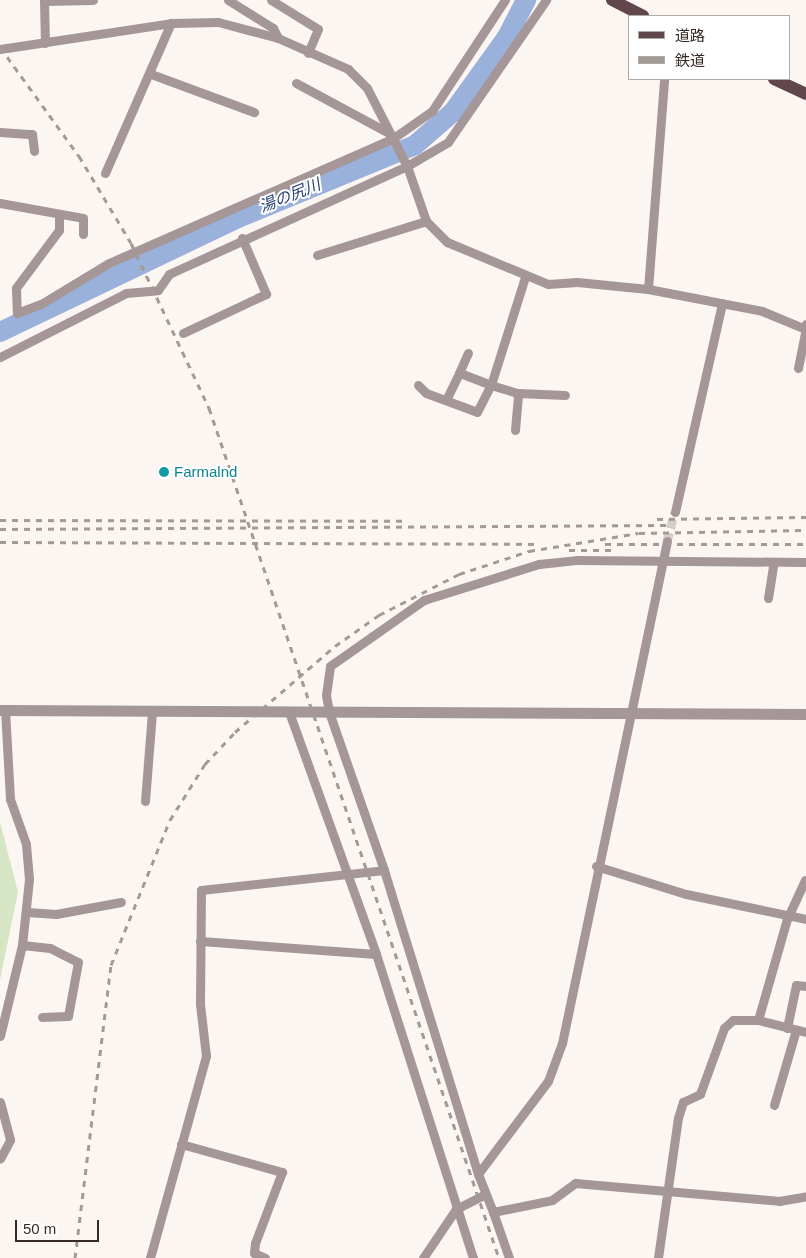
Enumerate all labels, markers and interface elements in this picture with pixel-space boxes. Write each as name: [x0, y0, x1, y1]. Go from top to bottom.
legend: [628, 15, 791, 80]
text: 道路: [675, 27, 705, 44]
text: 鉄道: [675, 52, 705, 69]
water label: 湯の尻川: [257, 175, 323, 217]
place label: Farmalnd: [174, 463, 237, 481]
marker: Farmalnd: [158, 466, 170, 478]
scale bar: [18, 1210, 101, 1242]
text: 50 m: [23, 1220, 56, 1237]

